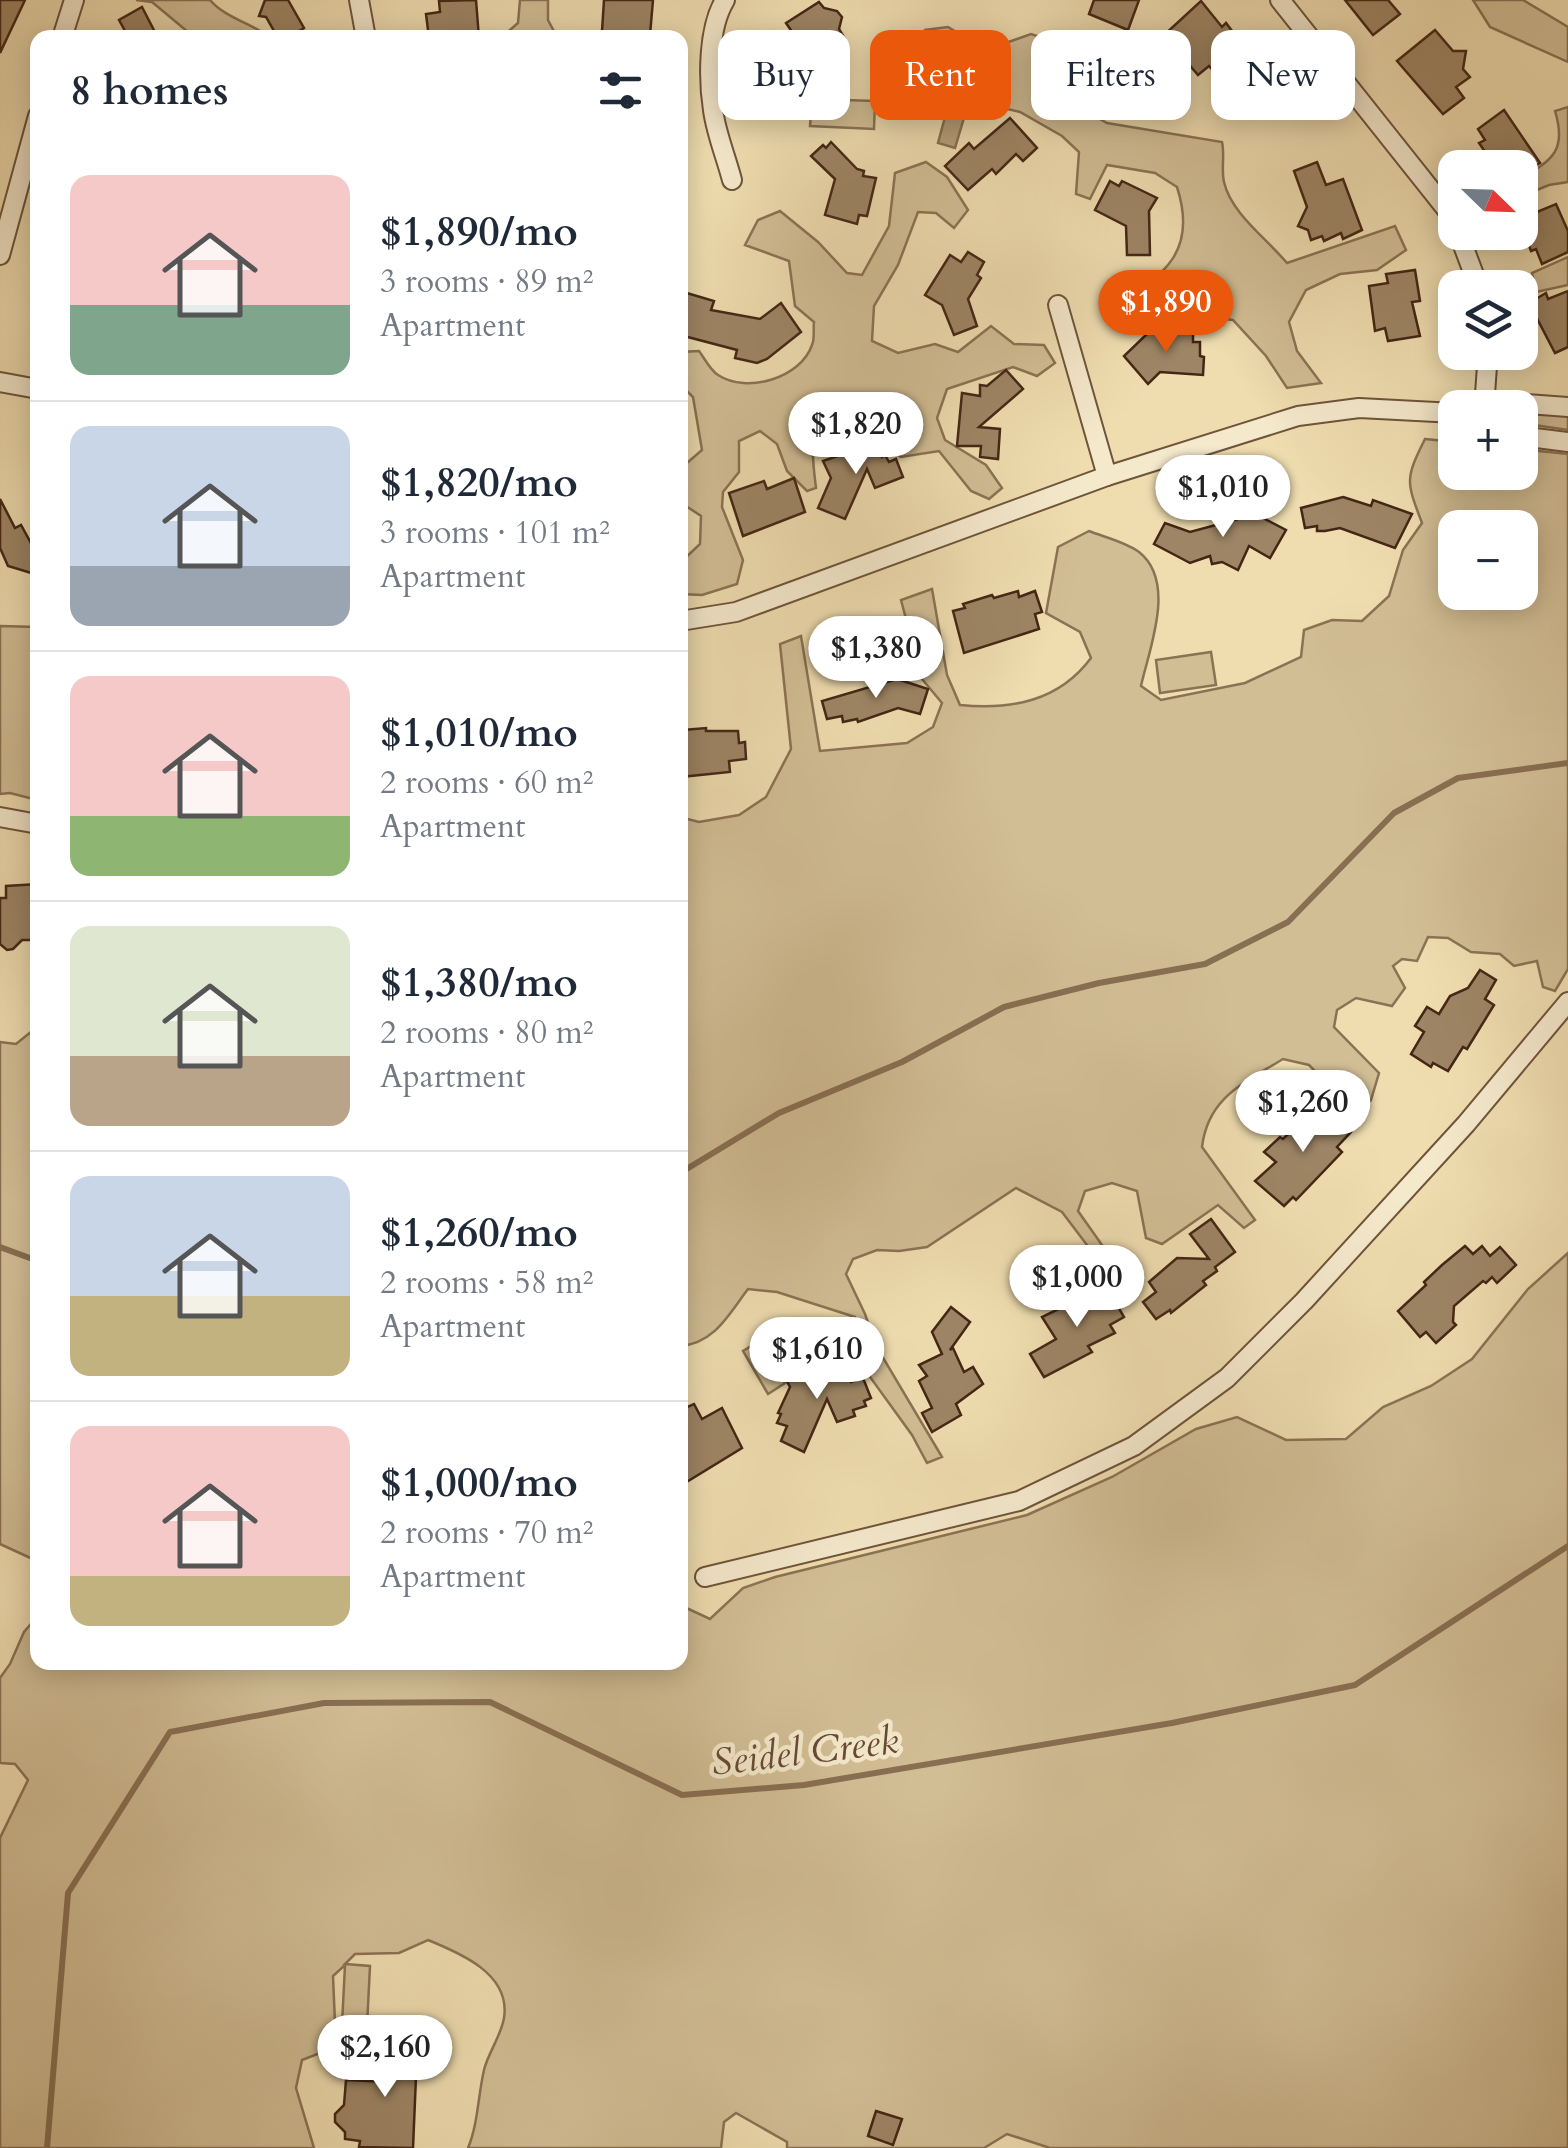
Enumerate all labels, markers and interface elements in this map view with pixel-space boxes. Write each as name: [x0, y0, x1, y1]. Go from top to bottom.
chip: Buy: [718, 30, 850, 120]
chip: Rent: [870, 30, 1011, 120]
chip: Filters: [1031, 30, 1191, 120]
chip: New: [1211, 30, 1355, 120]
text: 8 homes: [70, 62, 228, 119]
icon: filters: [593, 63, 648, 118]
north arrow: [1438, 150, 1538, 250]
map controls: [1438, 150, 1538, 610]
text: $1,890/mo: [380, 203, 578, 260]
icon: home: [150, 215, 270, 335]
text: 3 rooms · 89 m²: [380, 260, 593, 304]
pin: $1,890: [1085, 270, 1247, 355]
button: layers: [1438, 270, 1538, 370]
text: $1,890: [1120, 280, 1212, 324]
text: Apartment: [380, 304, 525, 348]
button: +: [1438, 390, 1538, 490]
pin: $1,820: [775, 392, 937, 477]
text: $1,820: [810, 402, 902, 446]
text: $1,820/mo: [380, 454, 578, 511]
pin: $1,010: [1142, 455, 1304, 540]
text: $1,010: [1177, 465, 1269, 509]
icon: home: [150, 466, 270, 586]
button: −: [1438, 510, 1538, 610]
text: 3 rooms · 101 m²: [380, 511, 610, 555]
text: Apartment: [380, 555, 525, 599]
pin: $1,380: [795, 616, 957, 701]
text: $1,380: [830, 626, 922, 670]
text: $1,010/mo: [380, 704, 578, 761]
icon: home: [150, 716, 270, 836]
text: 2 rooms · 60 m²: [380, 761, 593, 805]
text: Apartment: [380, 805, 525, 849]
text: $1,380/mo: [380, 954, 578, 1011]
icon: home: [150, 966, 270, 1086]
text: 2 rooms · 80 m²: [380, 1011, 593, 1055]
text: Apartment: [380, 1055, 525, 1099]
pin: $1,260: [1222, 1070, 1384, 1155]
text: $1,260: [1257, 1080, 1349, 1124]
text: $1,260/mo: [380, 1204, 578, 1261]
icon: home: [150, 1216, 270, 1336]
pin: $1,000: [996, 1245, 1158, 1330]
text: $1,000: [1031, 1255, 1123, 1299]
text: 2 rooms · 58 m²: [380, 1261, 593, 1305]
text: Apartment: [380, 1305, 525, 1349]
pin: $1,610: [736, 1317, 898, 1402]
text: $1,610: [771, 1327, 863, 1371]
text: $1,000/mo: [380, 1454, 578, 1511]
icon: home: [150, 1466, 270, 1586]
text: 2 rooms · 70 m²: [380, 1511, 593, 1555]
text: Apartment: [380, 1555, 525, 1599]
water label: Seidel Creek: [709, 1715, 902, 1789]
pin: $2,160: [304, 2015, 466, 2100]
text: $2,160: [339, 2025, 431, 2069]

